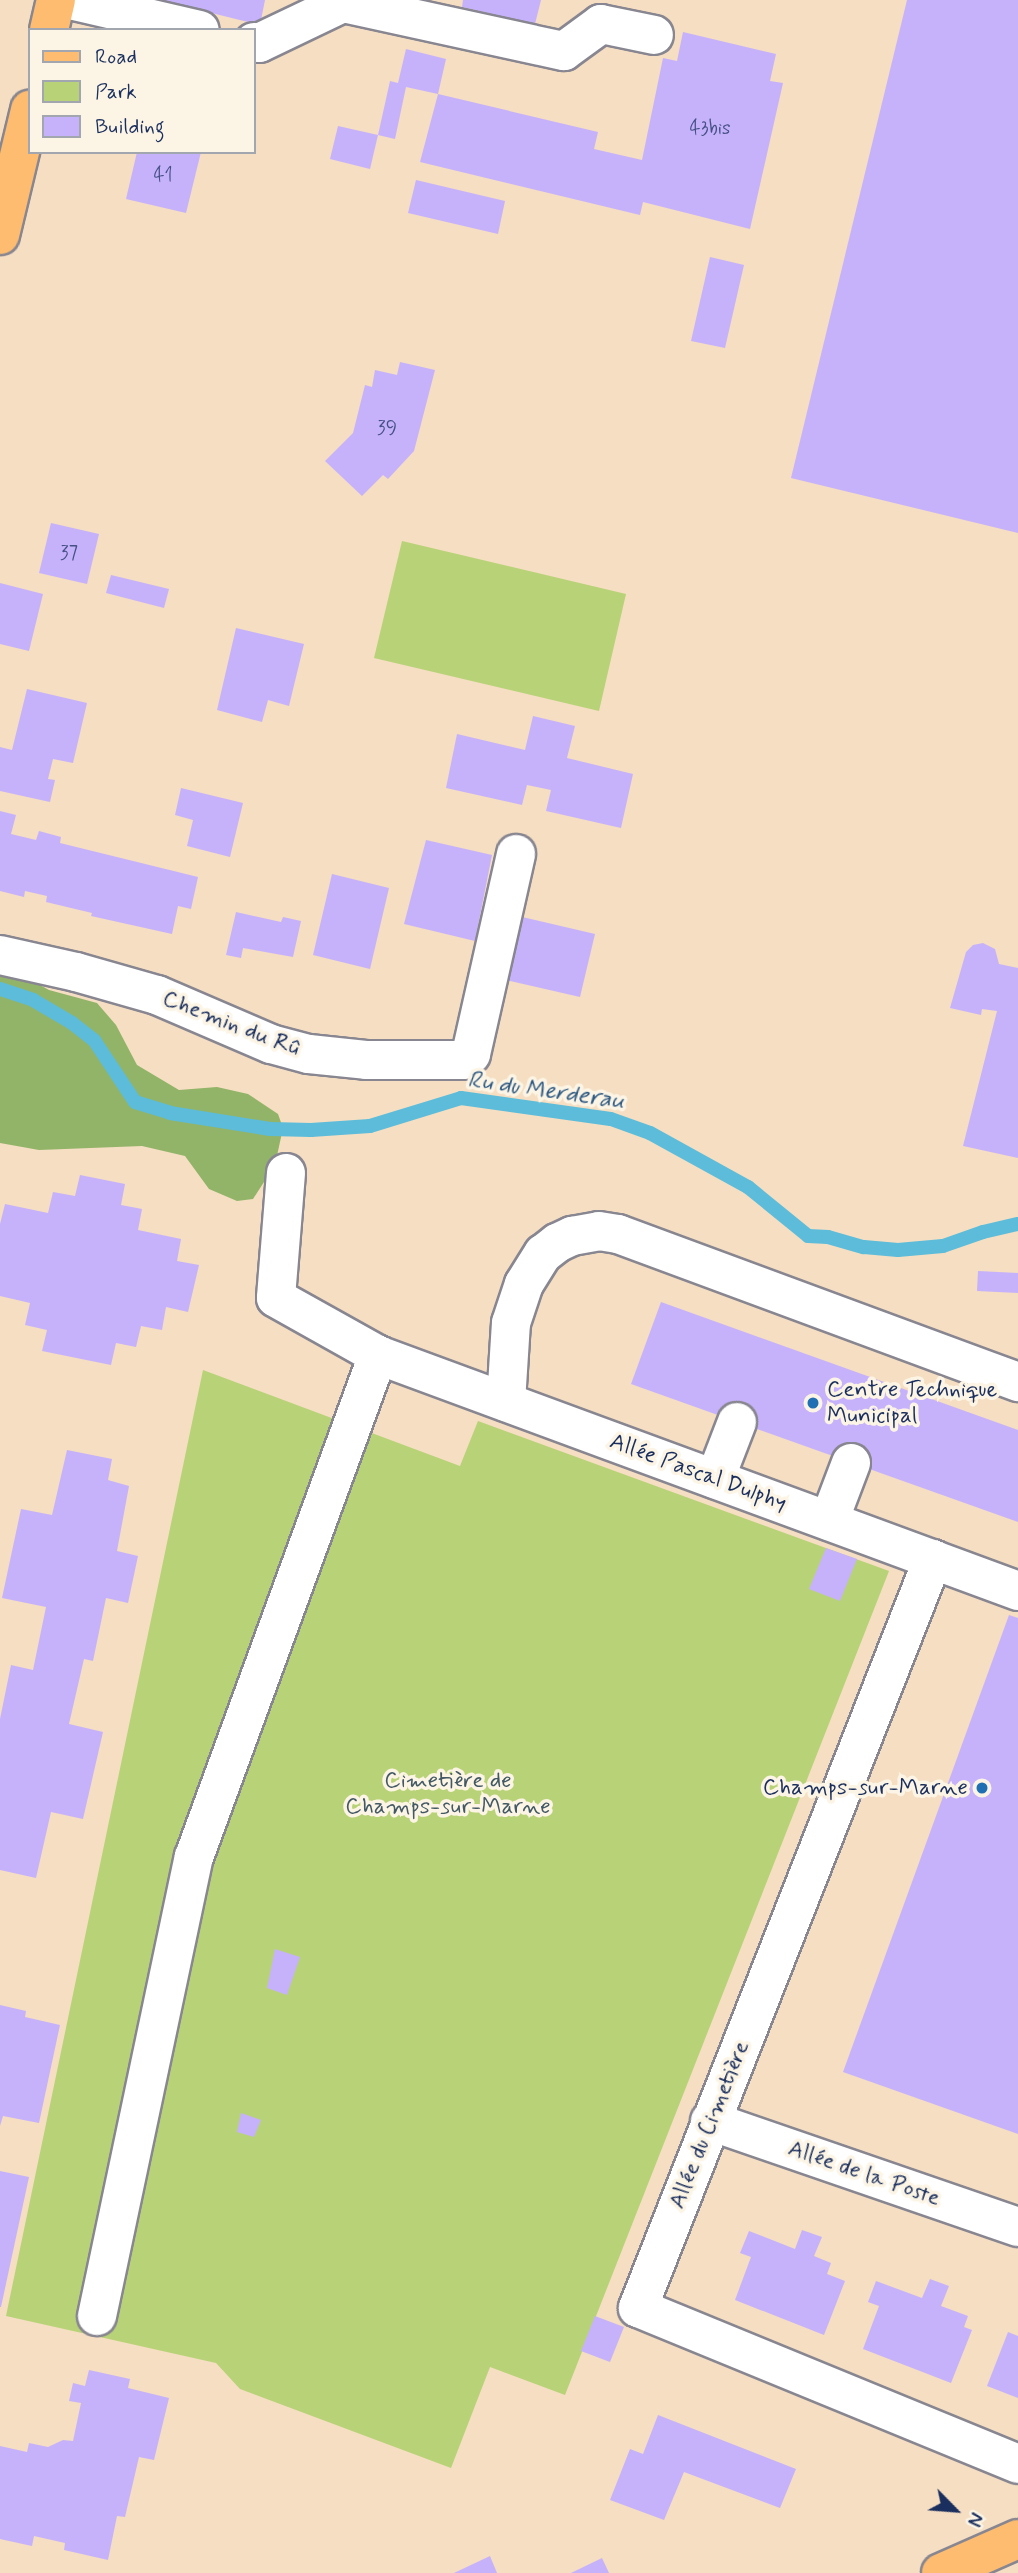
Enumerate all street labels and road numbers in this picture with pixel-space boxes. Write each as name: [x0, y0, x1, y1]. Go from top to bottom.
street label: Chemin du Rû: [161, 986, 301, 1062]
street label: Allée Pascal Dulphy: [607, 1428, 789, 1518]
street label: Allée du Cimetière: [663, 2036, 757, 2214]
street label: Allée de la Poste: [787, 2136, 941, 2212]

